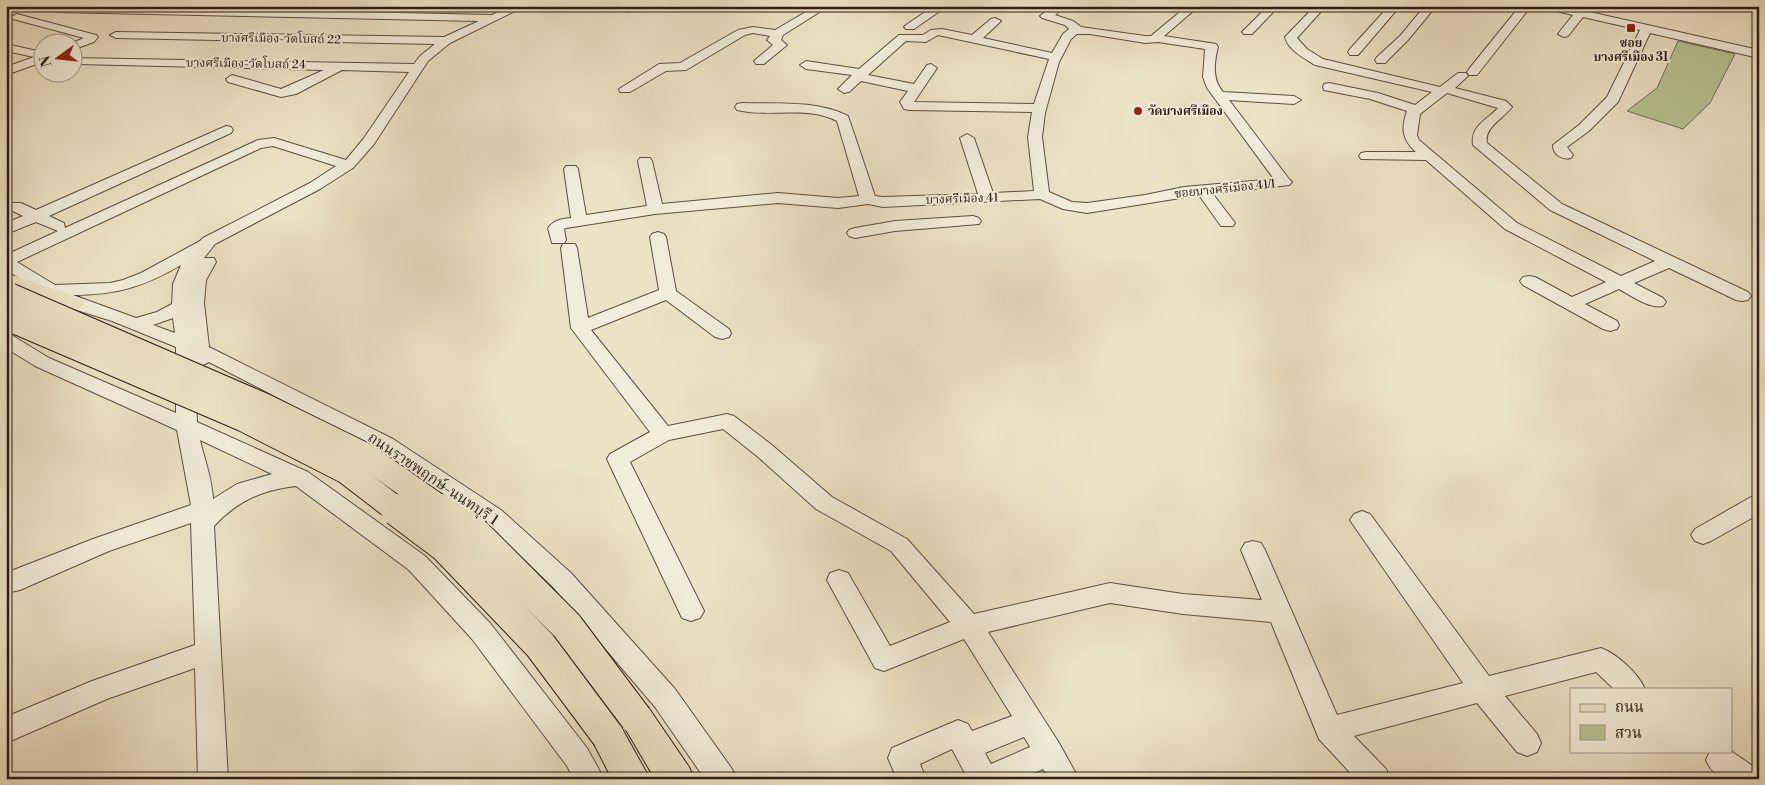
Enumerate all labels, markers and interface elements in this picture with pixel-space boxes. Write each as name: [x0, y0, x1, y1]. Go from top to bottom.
marker: ซอย บางศรีเมือง 31: [1625, 22, 1637, 34]
street label: บางศรีเมือง-วัดโบสถ์ 22: [221, 28, 341, 48]
north arrow: [32, 32, 82, 82]
place label: ซอย บางศรีเมือง 31: [1593, 36, 1669, 65]
text: N: [36, 53, 57, 69]
street label: บางศรีเมือง-วัดโบสถ์ 24: [186, 53, 306, 73]
place label: วัดบางศรีเมือง: [1148, 104, 1223, 119]
marker: วัดบางศรีเมือง: [1132, 105, 1144, 117]
street label: ซอยบางศรีเมือง 41/1: [1174, 176, 1277, 202]
street label: บางศรีเมือง 41: [925, 190, 1000, 208]
street label: ถนนราชพฤกษ์-นนทบุรี 1: [363, 427, 503, 531]
legend: [1570, 688, 1732, 752]
text: ถนน: [1615, 698, 1644, 717]
text: สวน: [1615, 724, 1642, 743]

